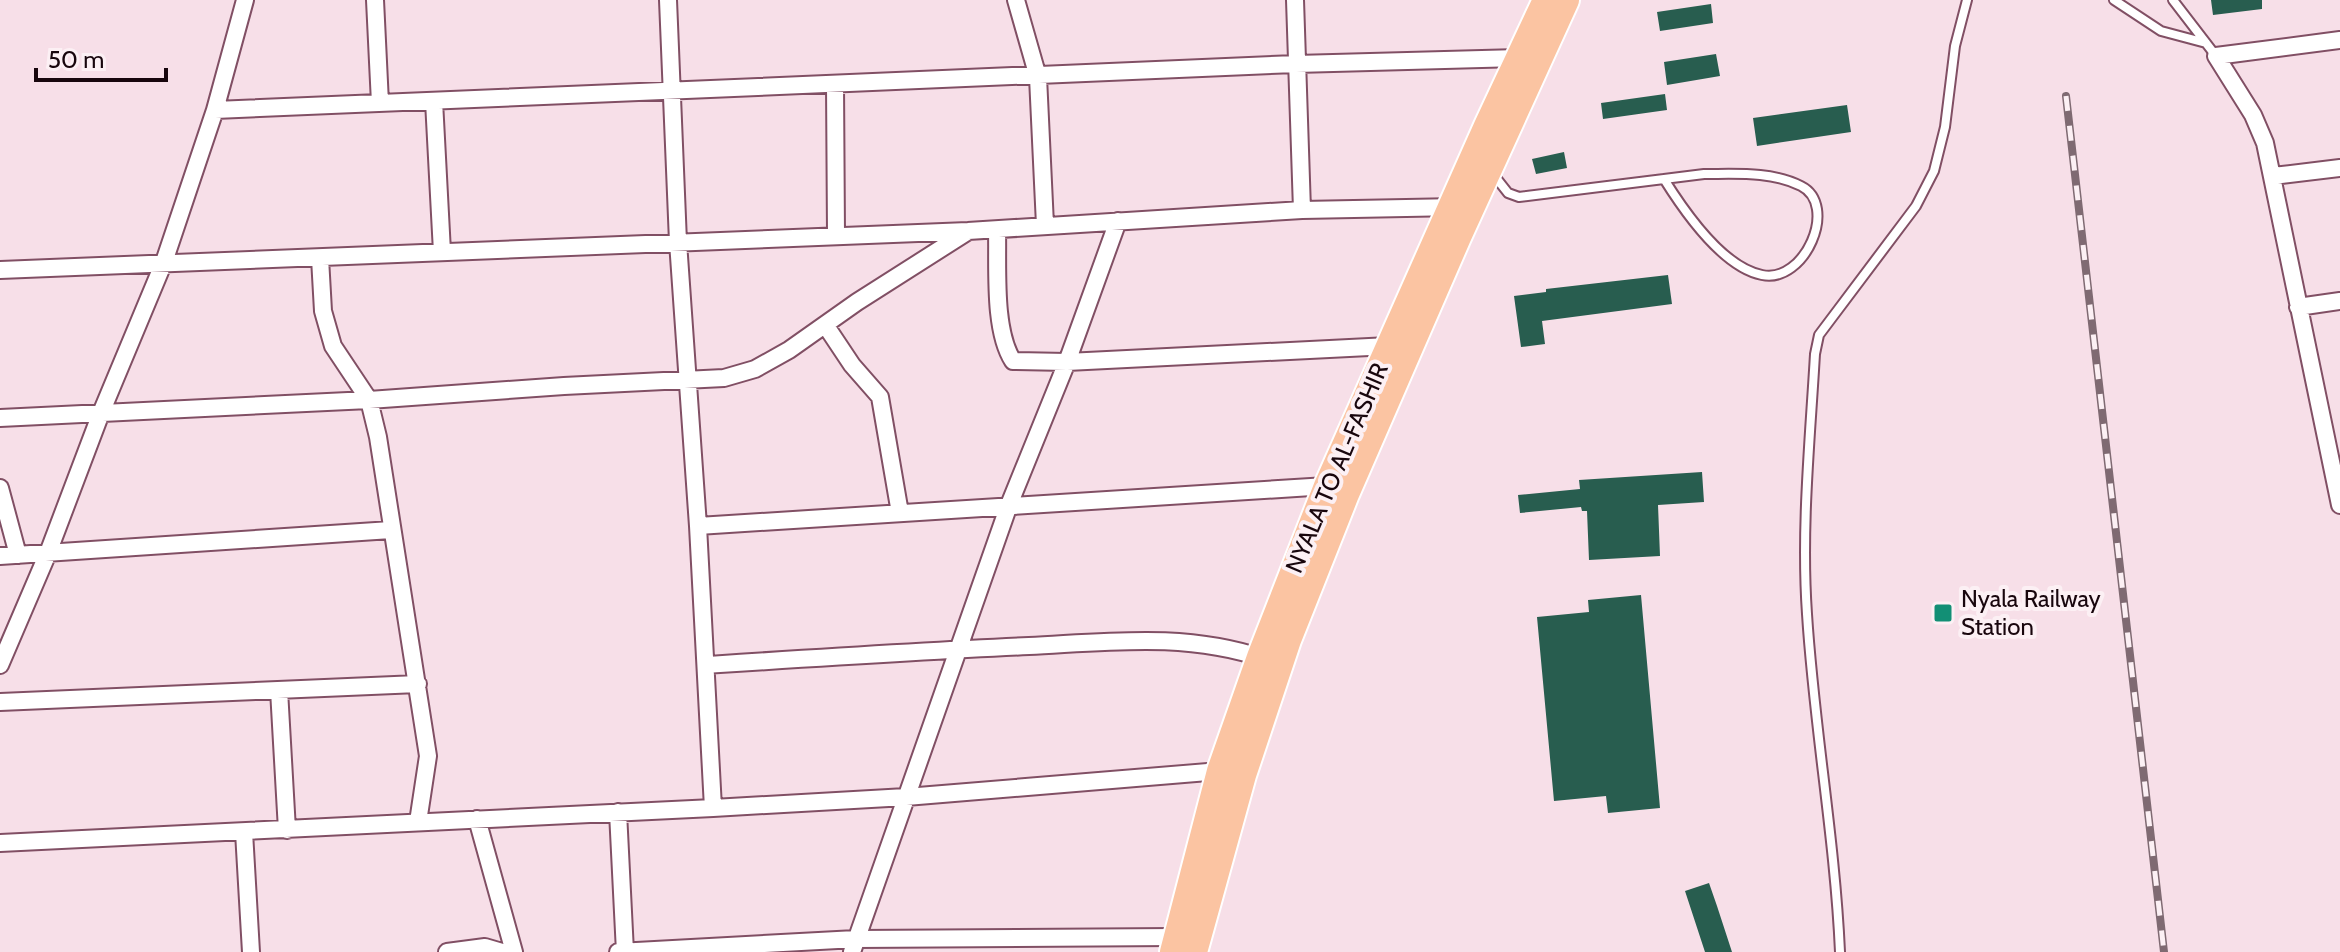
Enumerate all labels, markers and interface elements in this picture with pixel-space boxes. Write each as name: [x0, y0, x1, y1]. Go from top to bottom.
scale bar: [36, 32, 166, 82]
text: 50 m: [48, 45, 104, 74]
street label: NYALA TO AL-FASHIR: [1279, 358, 1394, 577]
place label: Nyala Railway Station: [1961, 584, 2101, 641]
marker: Nyala Railway Station: [1932, 602, 1954, 624]

